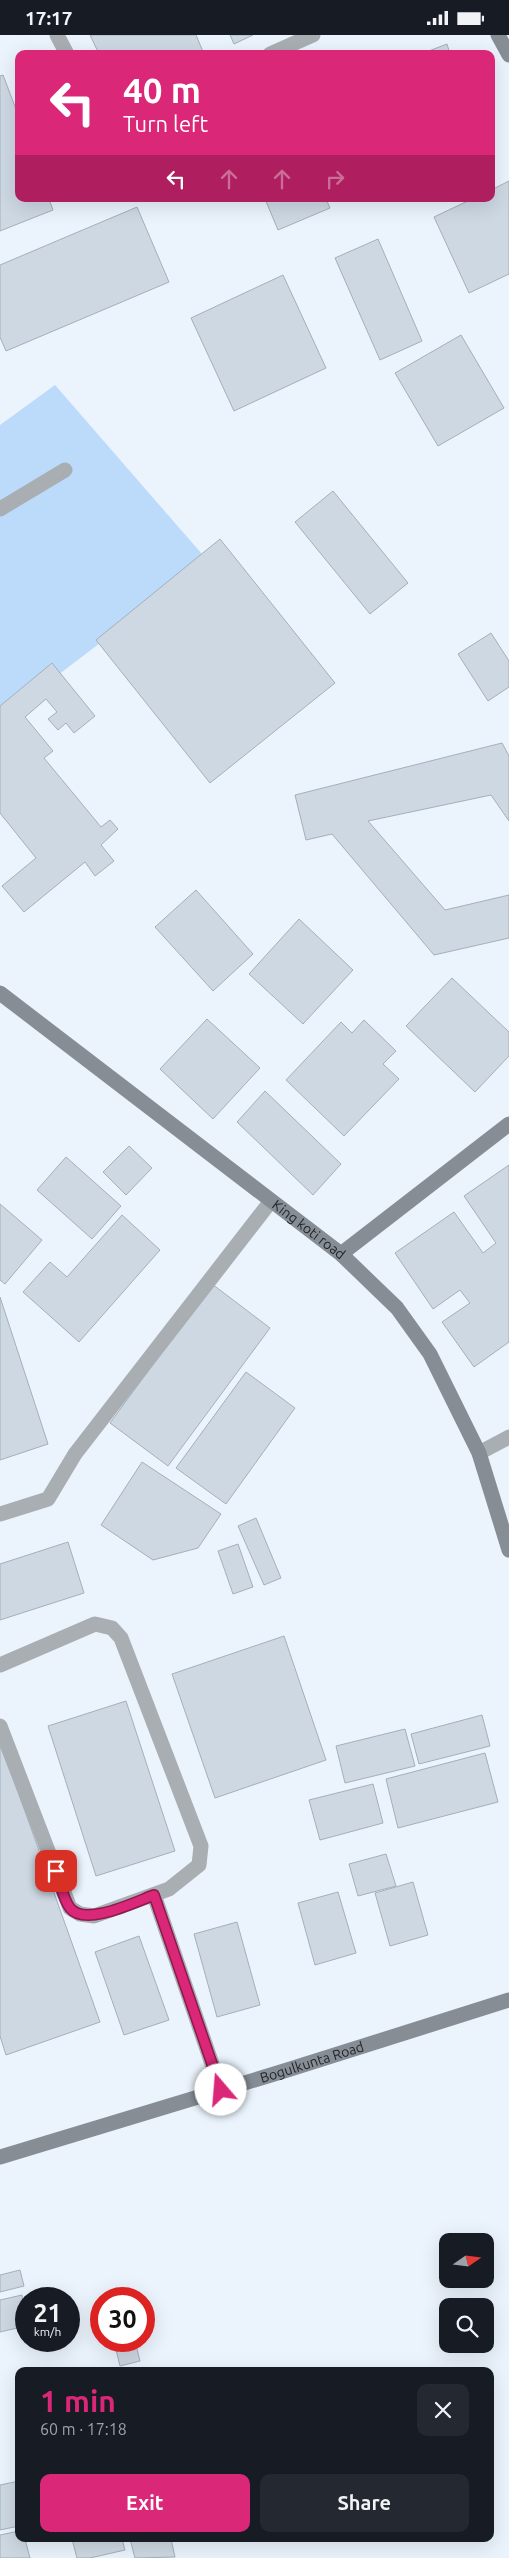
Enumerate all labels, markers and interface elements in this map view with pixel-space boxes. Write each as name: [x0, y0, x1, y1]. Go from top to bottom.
text: 17:17: [25, 7, 73, 29]
icon: left: [40, 70, 105, 135]
text: 40 m: [123, 70, 201, 110]
text: Turn left: [123, 111, 208, 136]
icon: left: [162, 165, 190, 193]
icon: ahead: [215, 165, 243, 193]
icon: ahead: [268, 165, 296, 193]
icon: right: [321, 165, 349, 193]
street label: King koti road: [269, 1196, 349, 1262]
pin: [35, 1850, 77, 1892]
icon: arrive: [42, 1857, 70, 1885]
street label: Bogulkunta Road: [258, 2038, 366, 2086]
position arrow: [194, 2063, 246, 2115]
north arrow: [439, 2233, 494, 2287]
map controls: [439, 2233, 494, 2353]
speed limit sign: 30: [90, 2287, 155, 2352]
button: search: [439, 2298, 494, 2353]
text: 21: [33, 2299, 62, 2327]
text: km/h: [34, 2325, 61, 2338]
text: 1 min: [40, 2384, 116, 2418]
button: close: [417, 2384, 469, 2436]
text: 60 m · 17:18: [40, 2420, 127, 2438]
button: Exit: [40, 2474, 250, 2532]
button: Share: [260, 2474, 469, 2532]

